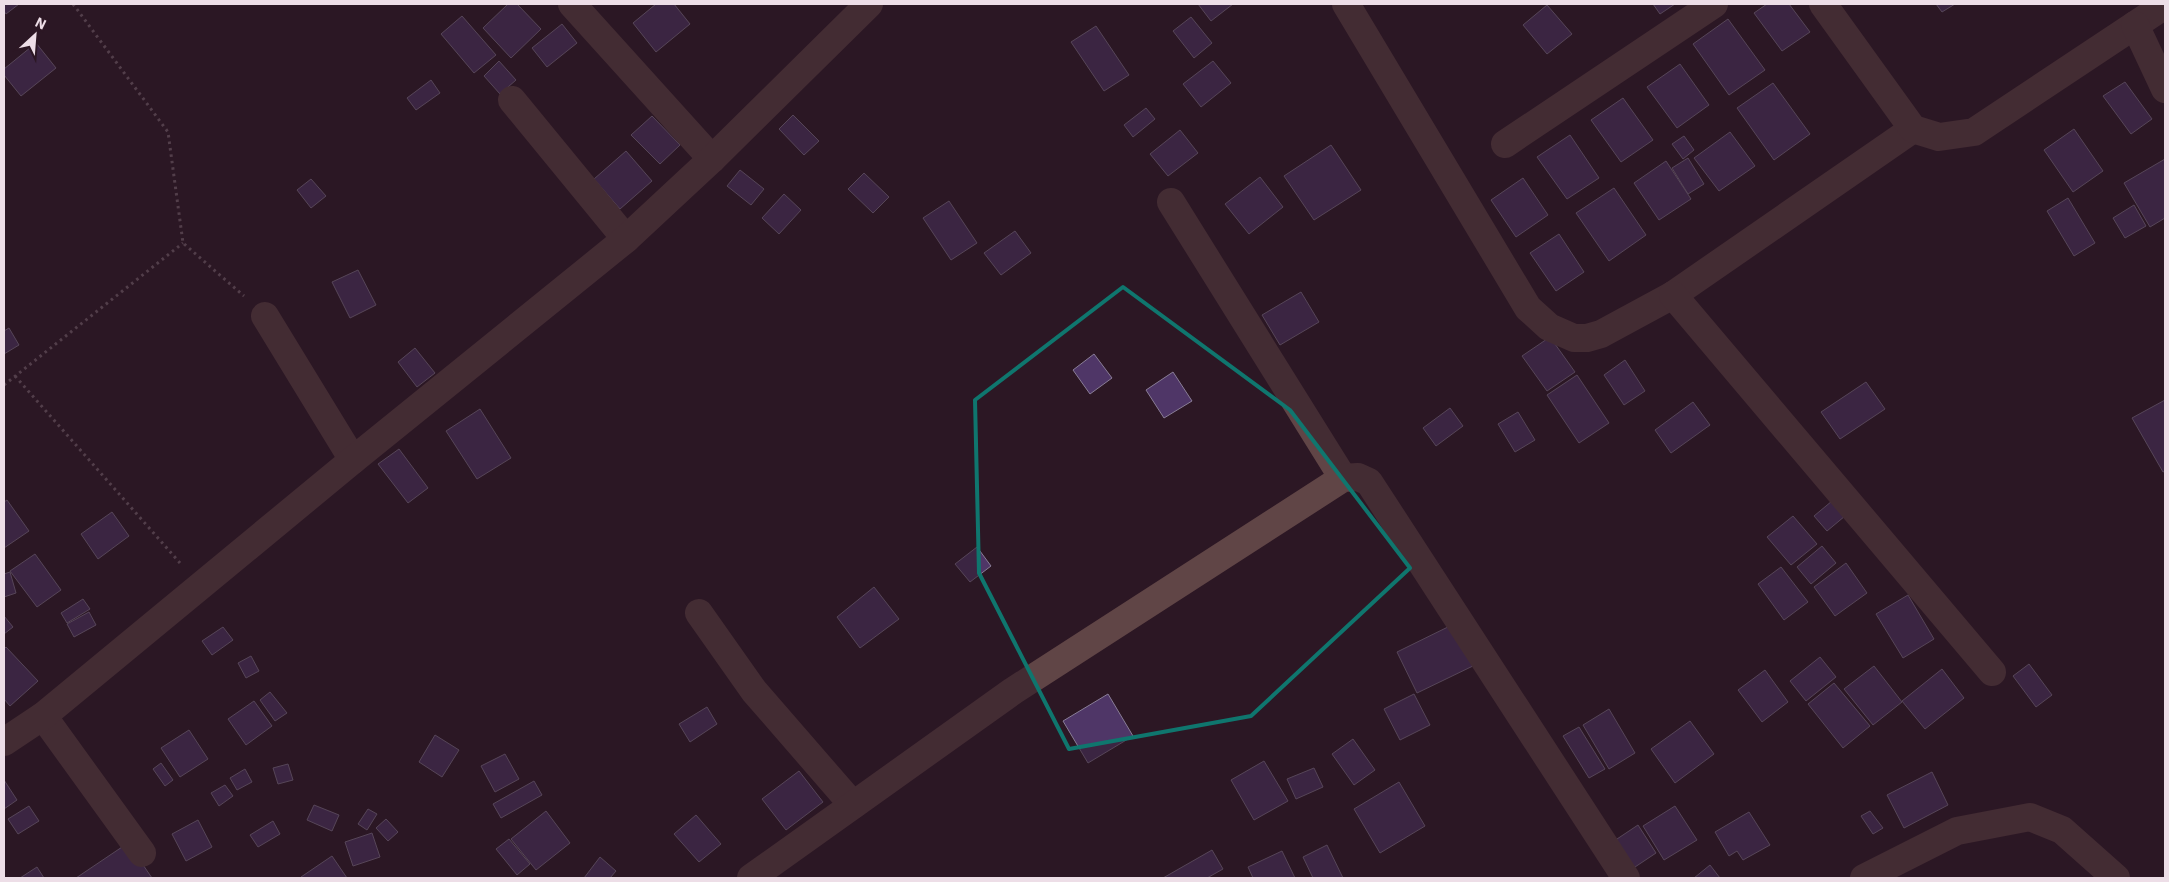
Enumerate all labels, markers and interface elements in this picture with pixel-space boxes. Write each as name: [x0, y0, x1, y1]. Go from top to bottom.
north arrow: [10, 10, 60, 60]
text: N: [32, 13, 49, 34]

